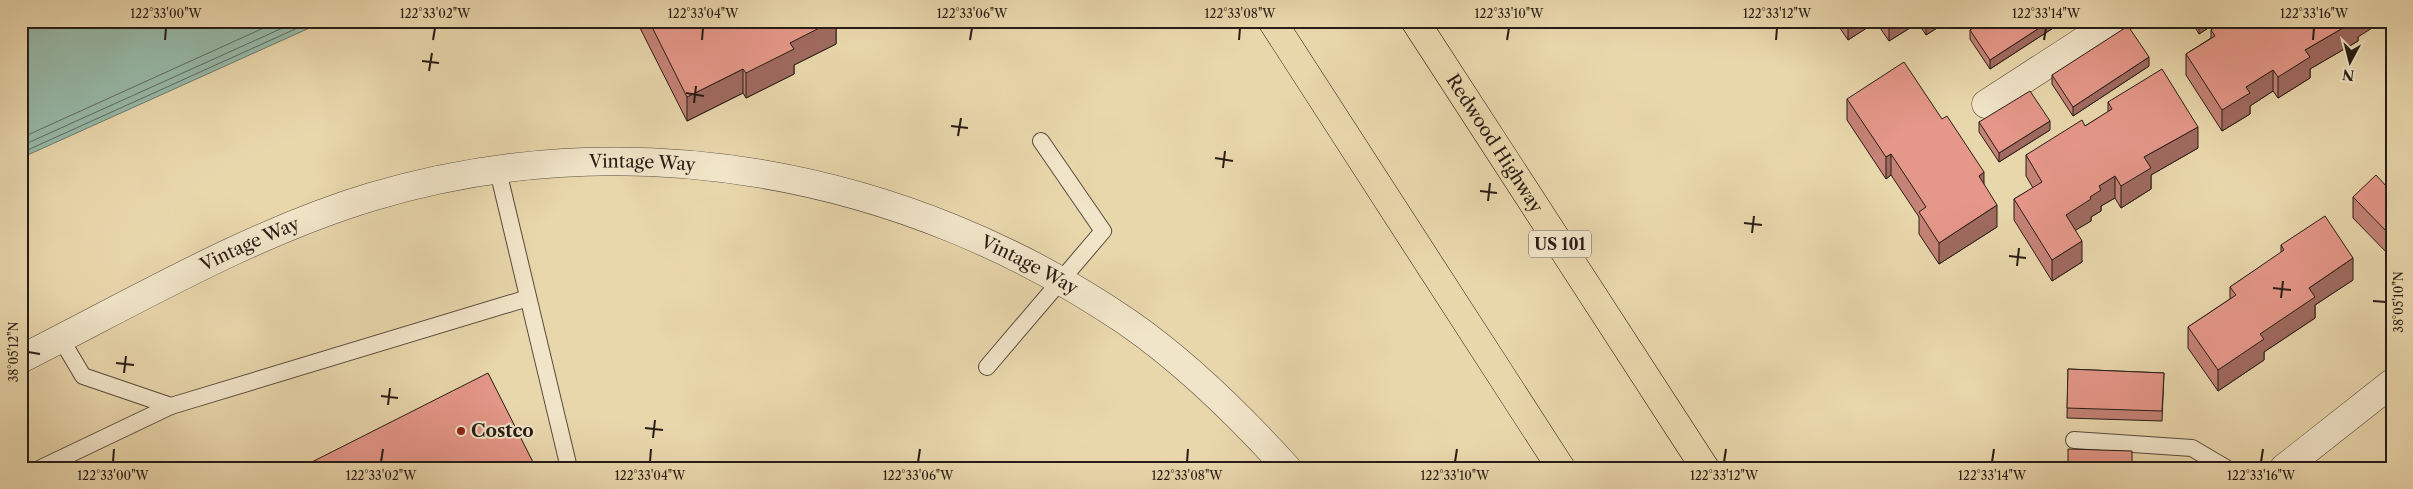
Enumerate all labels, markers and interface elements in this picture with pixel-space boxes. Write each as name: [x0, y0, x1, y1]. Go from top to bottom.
text: 122°33'00"W: [130, 6, 203, 21]
text: 122°33'02"W: [400, 6, 471, 21]
text: 122°33'04"W: [668, 6, 739, 21]
text: 122°33'06"W: [937, 6, 1008, 21]
text: 122°33'08"W: [1205, 6, 1276, 21]
text: 122°33'10"W: [1475, 6, 1544, 21]
text: 122°33'12"W: [1743, 6, 1812, 21]
text: 122°33'14"W: [2012, 6, 2081, 21]
text: 122°33'16"W: [2280, 6, 2349, 21]
north arrow: [2326, 38, 2376, 88]
text: N: [2341, 65, 2356, 85]
street label: Redwood Highway: [1441, 70, 1548, 218]
street label: Vintage Way: [588, 150, 697, 176]
street label: Vintage Way: [196, 212, 303, 277]
street label: Vintage Way: [976, 230, 1083, 300]
road number: US 101: [1529, 230, 1591, 258]
text: 38°05'10"N: [2391, 271, 2406, 333]
text: 38°05'12"N: [6, 322, 21, 382]
place label: Costco: [471, 420, 534, 442]
marker: Costco: [455, 425, 467, 437]
text: 122°33'00"W: [77, 468, 150, 483]
text: 122°33'02"W: [346, 468, 417, 483]
text: 122°33'04"W: [615, 468, 686, 483]
text: 122°33'06"W: [883, 468, 954, 483]
text: 122°33'08"W: [1152, 468, 1223, 483]
text: 122°33'10"W: [1421, 468, 1490, 483]
text: 122°33'12"W: [1690, 468, 1759, 483]
text: 122°33'14"W: [1958, 468, 2027, 483]
text: 122°33'16"W: [2227, 468, 2296, 483]

